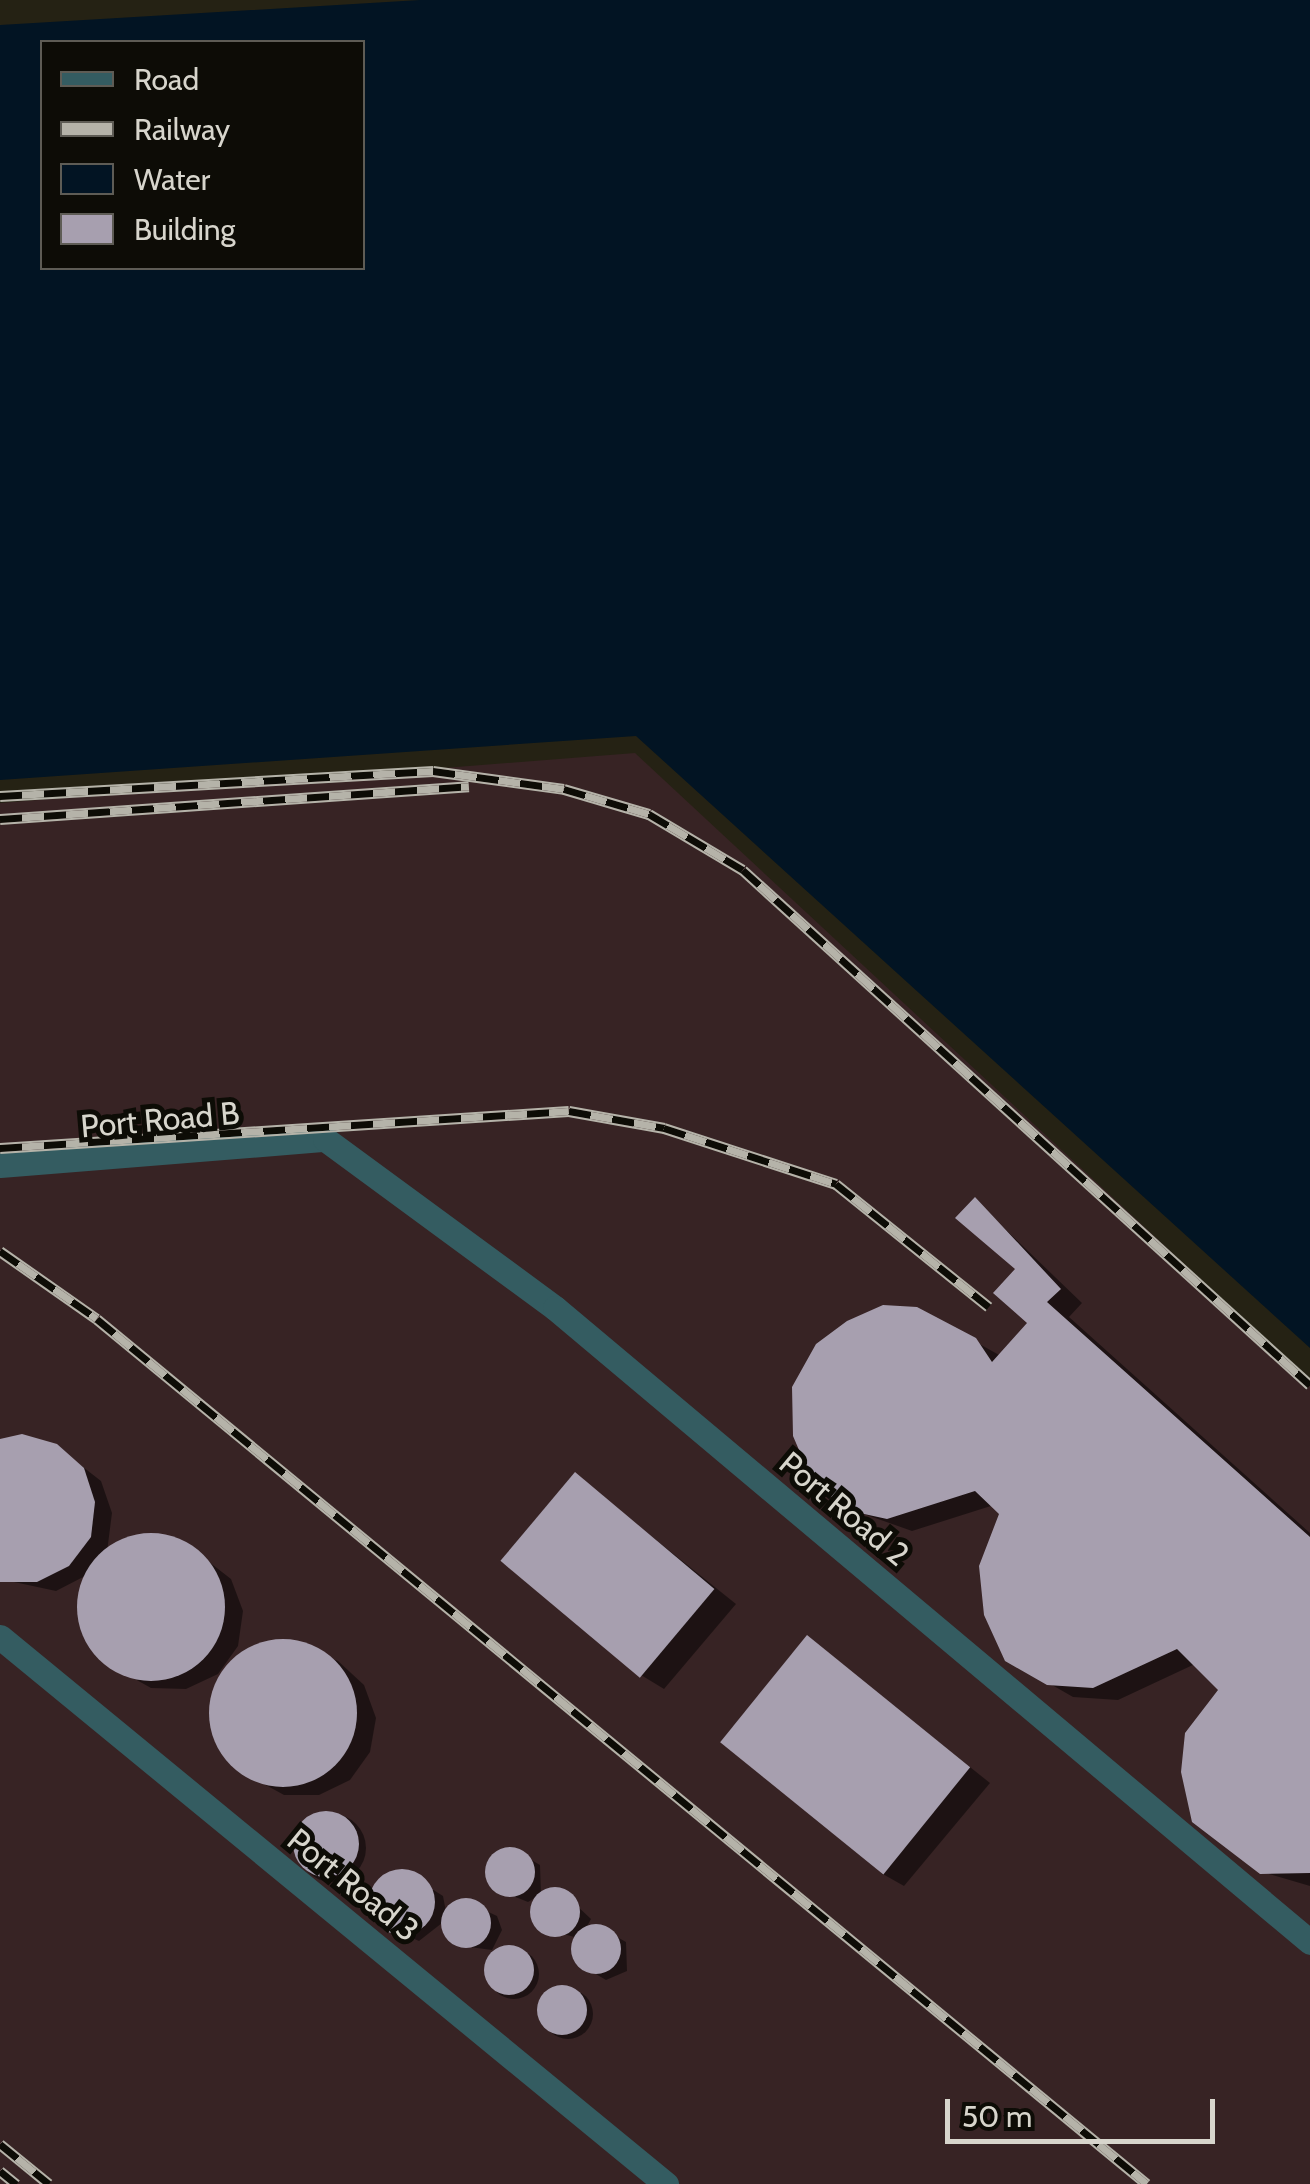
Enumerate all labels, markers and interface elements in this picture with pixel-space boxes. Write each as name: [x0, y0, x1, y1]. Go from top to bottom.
legend: [40, 40, 365, 270]
text: Road: [134, 61, 199, 98]
text: Railway: [134, 111, 230, 148]
text: Water: [134, 161, 210, 198]
text: Building: [134, 211, 236, 248]
street label: Port Road B: [79, 1094, 241, 1146]
street label: Port Road 2: [772, 1444, 916, 1574]
street label: Port Road 3: [280, 1821, 426, 1949]
scale bar: [950, 2079, 1220, 2141]
text: 50 m: [962, 2098, 1032, 2135]

